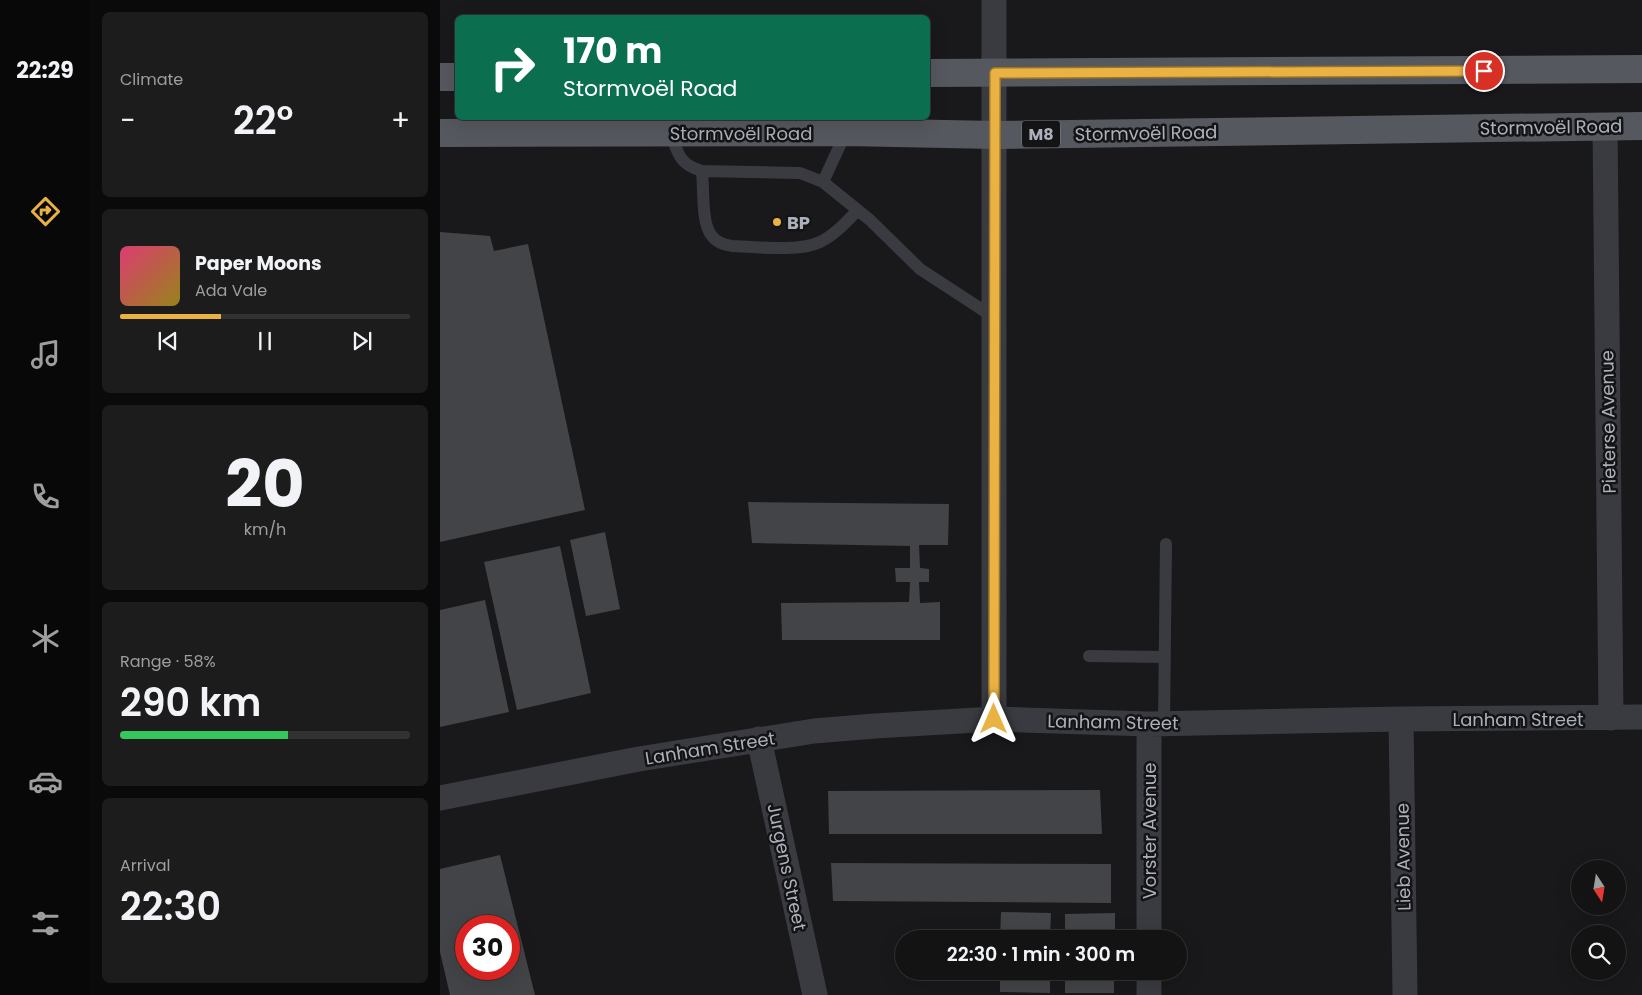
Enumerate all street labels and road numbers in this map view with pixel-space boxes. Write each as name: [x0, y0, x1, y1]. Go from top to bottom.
street label: Stormvoël Road: [1479, 113, 1623, 141]
street label: Stormvoël Road: [1074, 119, 1218, 147]
road number: M8: [1022, 120, 1060, 148]
street label: Stormvoël Road: [670, 121, 812, 146]
street label: Pieterse Avenue: [1594, 350, 1622, 494]
street label: Lanham Street: [1452, 707, 1584, 732]
street label: Lanham Street: [1047, 708, 1179, 736]
street label: Lanham Street: [643, 725, 777, 771]
street label: Vorster Avenue: [1137, 763, 1162, 899]
street label: Jurgens Street: [761, 801, 813, 933]
street label: Lieb Avenue: [1390, 803, 1416, 911]

